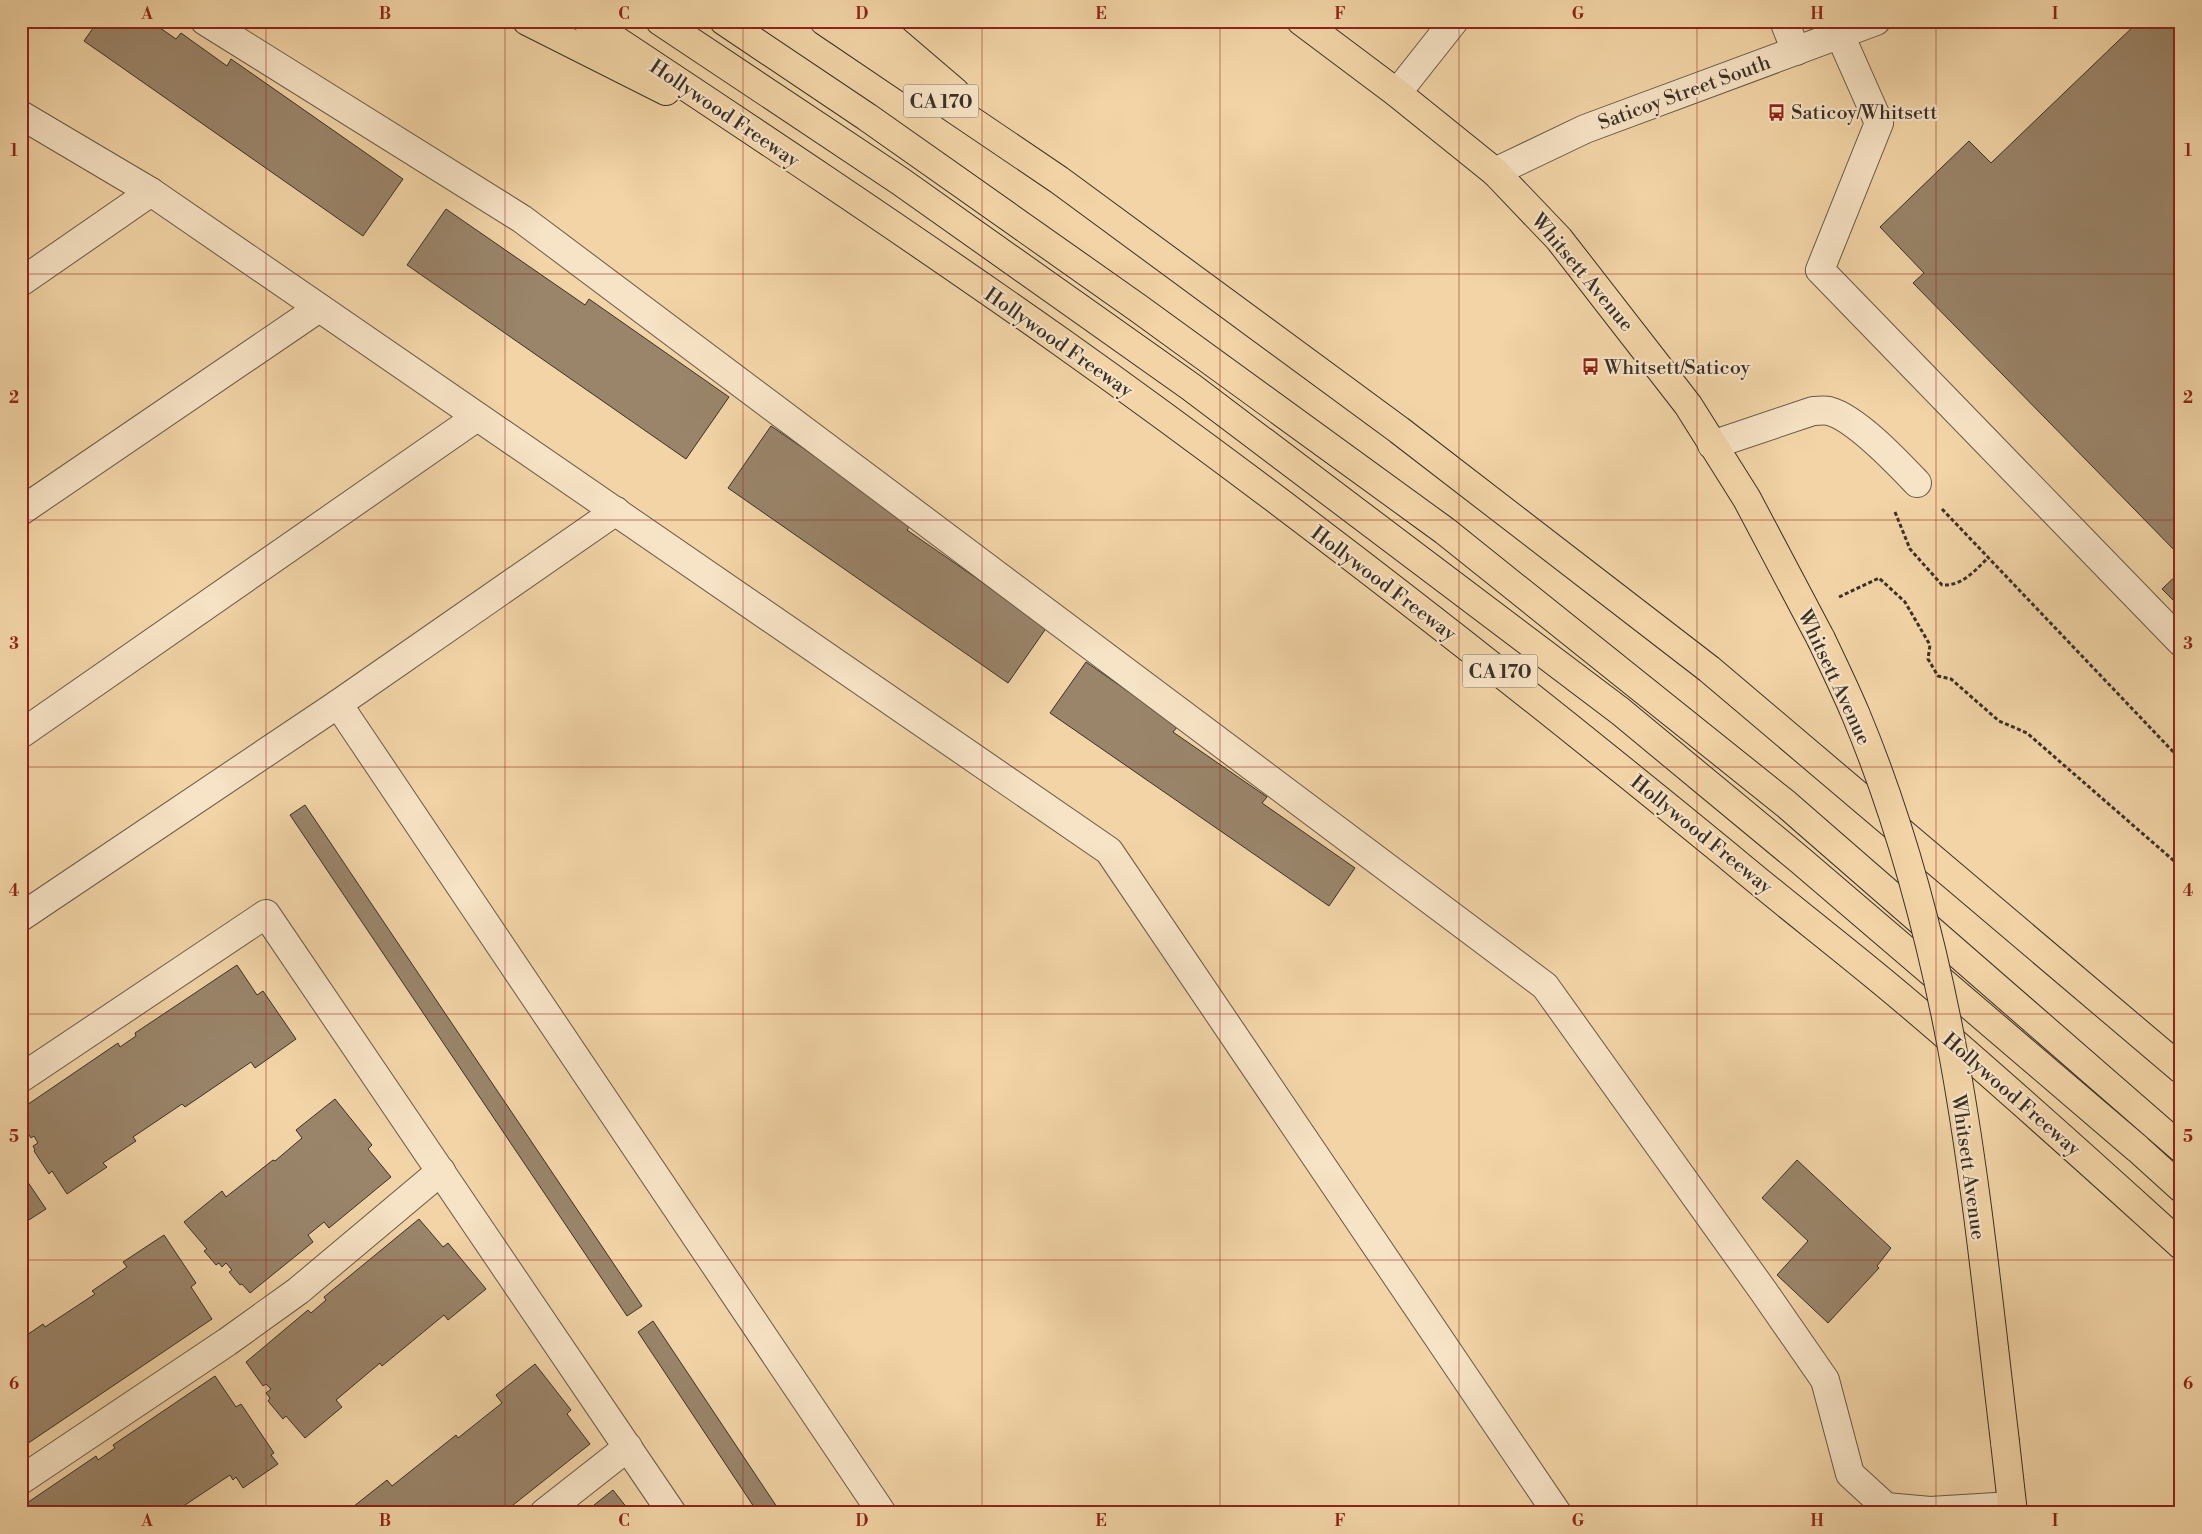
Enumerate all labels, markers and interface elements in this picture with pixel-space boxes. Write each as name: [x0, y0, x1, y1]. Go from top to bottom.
text: A: [140, 4, 153, 24]
text: B: [379, 4, 391, 24]
text: C: [618, 4, 630, 24]
text: D: [856, 4, 869, 24]
text: E: [1095, 4, 1107, 24]
text: F: [1334, 4, 1346, 24]
text: G: [1572, 4, 1585, 24]
text: H: [1810, 4, 1824, 24]
text: I: [2052, 4, 2058, 24]
street label: Saticoy Street South: [1595, 51, 1774, 136]
street label: Hollywood Freeway: [644, 55, 804, 174]
road number: CA 170: [904, 84, 978, 118]
place label: Saticoy/Whitsett: [1791, 101, 1937, 126]
bus stop icon: Saticoy/Whitsett: [1767, 102, 1787, 122]
text: 1: [10, 141, 18, 161]
text: 1: [2184, 141, 2192, 161]
street label: Whitsett Avenue: [1525, 208, 1639, 337]
street label: Hollywood Freeway: [979, 283, 1137, 404]
place label: Whitsett/Saticoy: [1603, 356, 1751, 381]
bus stop icon: Whitsett/Saticoy: [1580, 357, 1600, 377]
text: 2: [9, 388, 19, 408]
text: 2: [2183, 388, 2193, 408]
street label: Hollywood Freeway: [1305, 521, 1461, 647]
street label: Whitsett Avenue: [1791, 605, 1876, 749]
text: 3: [9, 634, 19, 654]
text: 3: [2183, 634, 2193, 654]
road number: CA 170: [1462, 654, 1538, 688]
street label: Hollywood Freeway: [1625, 770, 1777, 900]
text: 4: [9, 881, 20, 901]
text: 4: [2183, 881, 2194, 901]
street label: Hollywood Freeway: [1937, 1028, 2086, 1162]
street label: Whitsett Avenue: [1945, 1092, 1990, 1242]
text: 5: [9, 1127, 19, 1147]
text: 5: [2183, 1127, 2193, 1147]
text: 6: [9, 1374, 19, 1394]
text: 6: [2183, 1374, 2193, 1394]
text: A: [140, 1511, 153, 1531]
text: B: [379, 1511, 391, 1531]
text: C: [618, 1511, 630, 1531]
text: D: [856, 1511, 869, 1531]
text: E: [1095, 1511, 1107, 1531]
text: F: [1334, 1511, 1346, 1531]
text: G: [1572, 1511, 1585, 1531]
text: H: [1810, 1511, 1824, 1531]
text: I: [2052, 1511, 2058, 1531]

